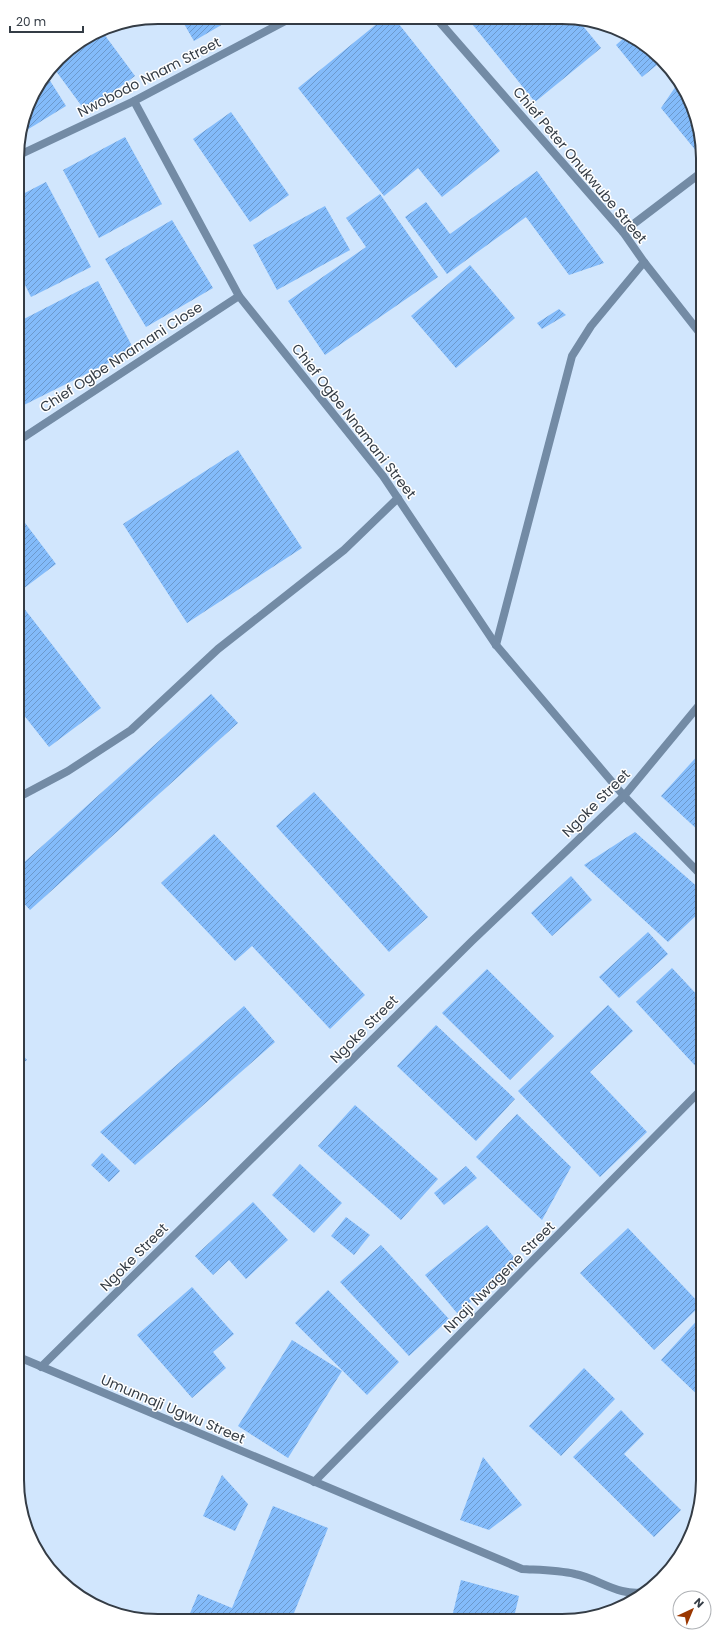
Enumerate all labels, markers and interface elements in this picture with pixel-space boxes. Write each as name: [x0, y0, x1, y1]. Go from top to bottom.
scale bar: [10, 8, 83, 34]
text: 20 m: [16, 13, 46, 30]
street label: Nwobodo Nnam Street: [74, 32, 224, 122]
street label: Chief Peter Onukwube Street: [508, 82, 652, 248]
street label: Chief Ogbe Nnamani Close: [36, 297, 206, 417]
street label: Chief Ogbe Nnamani Street: [287, 339, 421, 503]
street label: Ngoke Street: [558, 765, 634, 841]
street label: Ngoke Street: [326, 991, 402, 1067]
street label: Nnaji Nwagene Street: [439, 1217, 559, 1337]
street label: Ngoke Street: [96, 1219, 172, 1295]
street label: Umunnaji Ugwu Street: [98, 1370, 248, 1448]
north arrow: [672, 1590, 712, 1630]
text: N: [690, 1594, 707, 1611]

